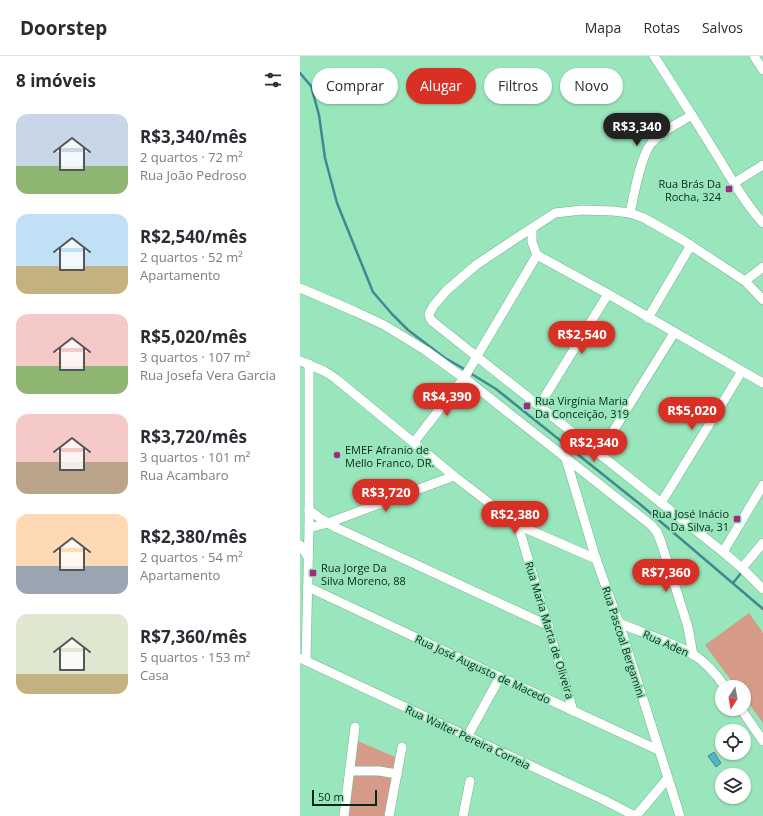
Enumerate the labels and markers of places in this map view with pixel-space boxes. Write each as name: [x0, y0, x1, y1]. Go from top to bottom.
pin: R$3,340: [600, 113, 674, 147]
place label: Rua Brás Da Rocha, 324: [659, 176, 722, 204]
marker: Rua Brás Da Rocha, 324: [724, 184, 734, 194]
pin: R$2,540: [545, 321, 619, 355]
pin: R$4,390: [410, 383, 484, 417]
place label: Rua Virgínia Maria Da Conceição, 319: [535, 393, 629, 421]
pin: R$5,020: [655, 397, 729, 431]
marker: Rua Virgínia Maria Da Conceição, 319: [522, 401, 532, 411]
pin: R$2,340: [557, 429, 631, 463]
place label: EMEF Afranio de Mello Franco, DR.: [345, 442, 434, 470]
marker: EMEF Afranio de Mello Franco, DR.: [332, 450, 342, 460]
pin: R$3,720: [349, 479, 423, 513]
pin: R$2,380: [478, 501, 552, 535]
place label: Rua José Inácio Da Silva, 31: [652, 506, 729, 534]
marker: Rua José Inácio Da Silva, 31: [732, 514, 742, 524]
pin: R$7,360: [629, 559, 703, 593]
place label: Rua Jorge Da Silva Moreno, 88: [321, 560, 406, 588]
marker: Rua Jorge Da Silva Moreno, 88: [308, 568, 318, 578]

